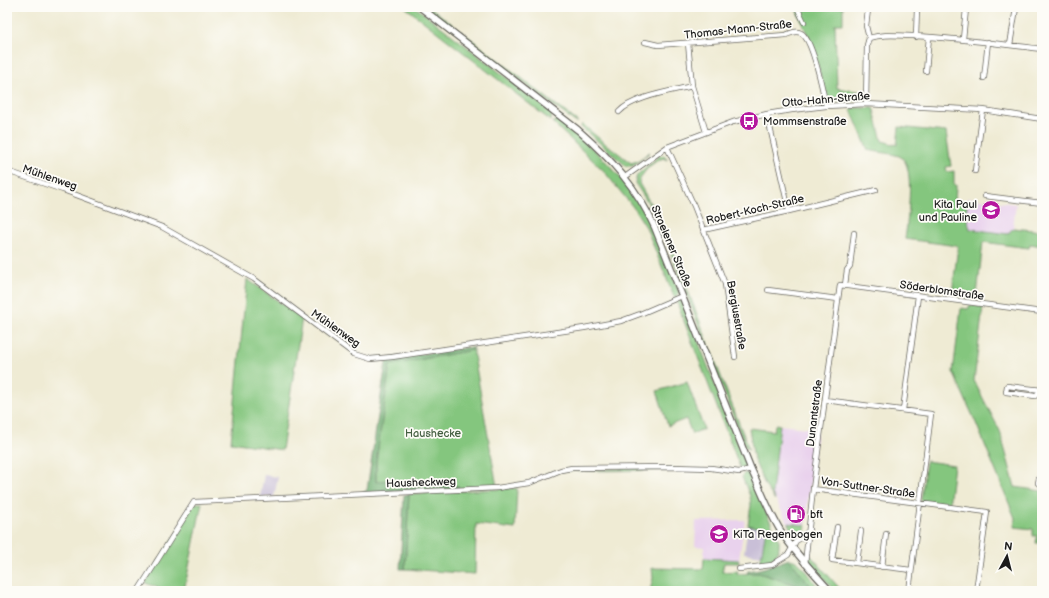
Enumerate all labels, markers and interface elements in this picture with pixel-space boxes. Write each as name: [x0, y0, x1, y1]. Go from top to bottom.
street label: Thomas-Mann-Straße: [684, 17, 793, 42]
street label: Otto-Hahn-Straße: [781, 89, 871, 110]
bus stop icon: Mommsenstraße: [738, 110, 760, 132]
place label: Mommsenstraße: [763, 115, 847, 128]
street label: Mühlenweg: [21, 162, 79, 193]
street label: Robert-Koch-Straße: [705, 192, 806, 227]
place label: Kita Paul und Pauline: [919, 198, 977, 224]
school or university icon: Kita Paul und Pauline: [980, 199, 1002, 221]
street label: Straelener Straße: [648, 203, 695, 289]
street label: Söderblomstraße: [899, 278, 985, 303]
street label: Bergiusstraße: [724, 280, 749, 351]
street label: Mühlenweg: [309, 307, 363, 350]
street label: Dunantstraße: [804, 378, 825, 447]
park label: Haushecke: [405, 427, 461, 440]
street label: Von-Suttner-Straße: [820, 474, 916, 501]
street label: Hausheckweg: [386, 475, 456, 490]
fuel station icon: bft: [785, 503, 807, 525]
place label: bft: [810, 508, 824, 521]
school or university icon: KiTa Regenbogen: [708, 523, 730, 545]
place label: KiTa Regenbogen: [733, 528, 822, 541]
north arrow: [987, 536, 1027, 576]
text: N: [1003, 540, 1013, 554]

